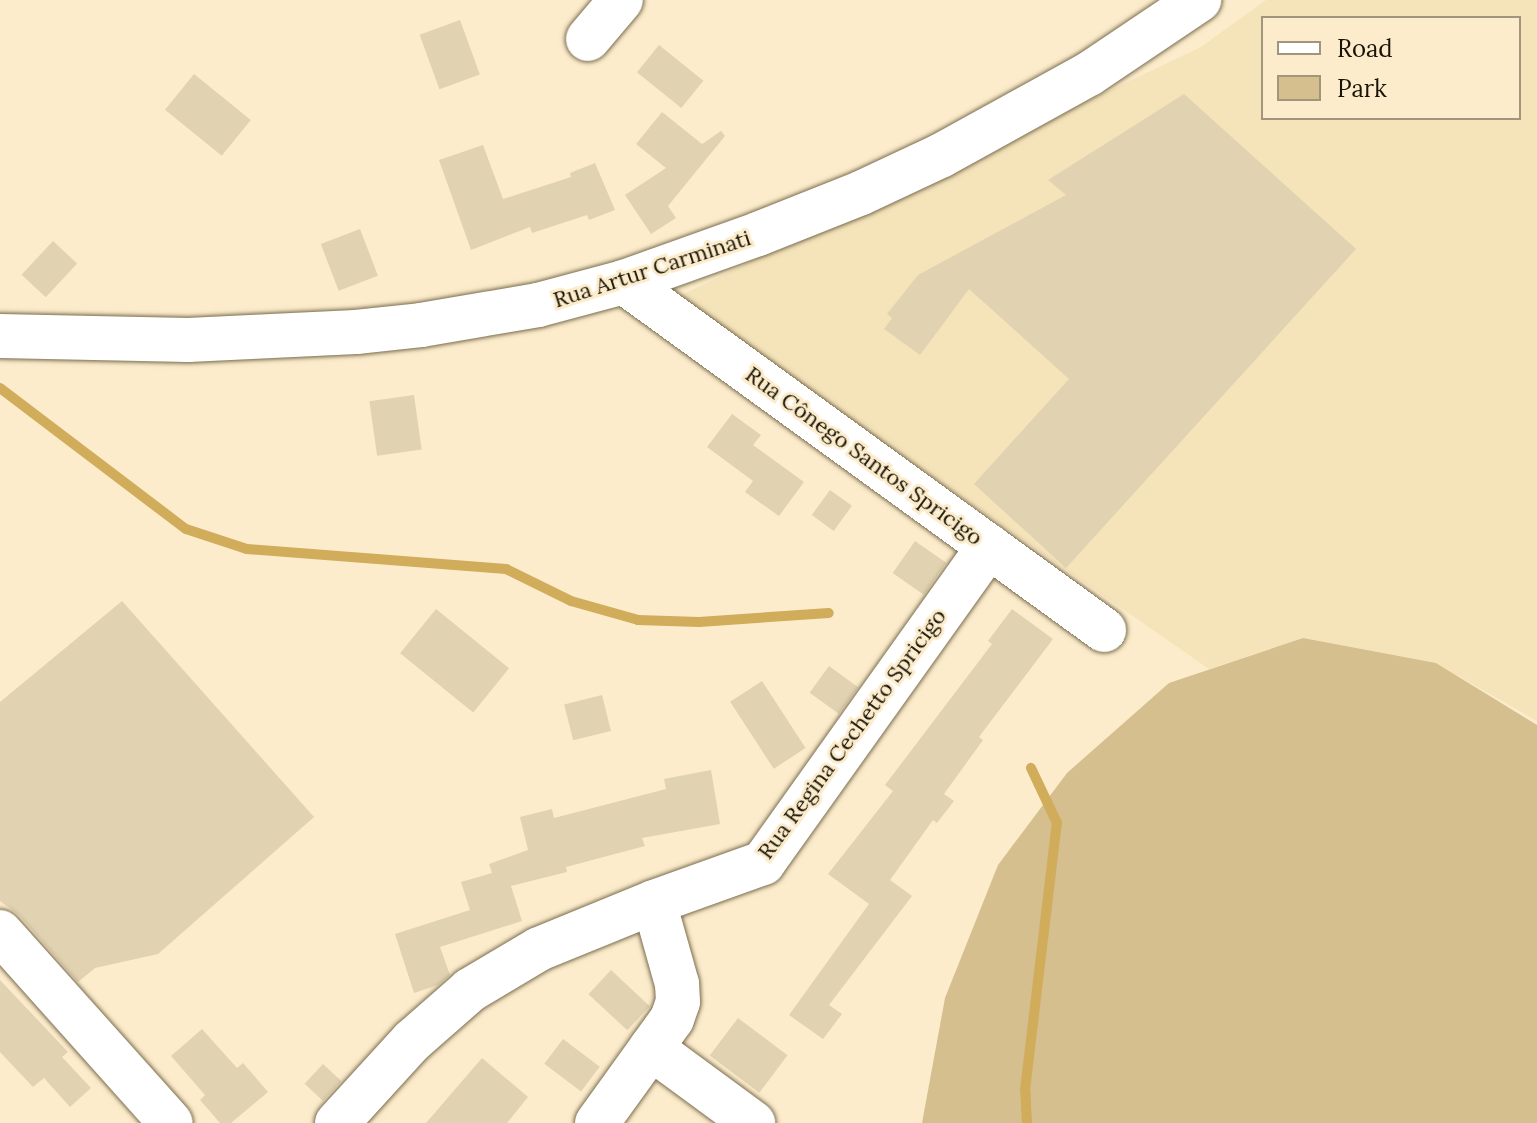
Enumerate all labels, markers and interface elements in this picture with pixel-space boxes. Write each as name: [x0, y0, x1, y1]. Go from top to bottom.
legend: [1261, 16, 1521, 120]
text: Road: [1337, 33, 1393, 64]
text: Park: [1337, 73, 1387, 104]
street label: Rua Artur Carminati: [550, 225, 754, 313]
street label: Rua Cônego Santos Spricigo: [740, 361, 988, 551]
street label: Rua Regina Cechetto Spricigo: [752, 604, 952, 864]

